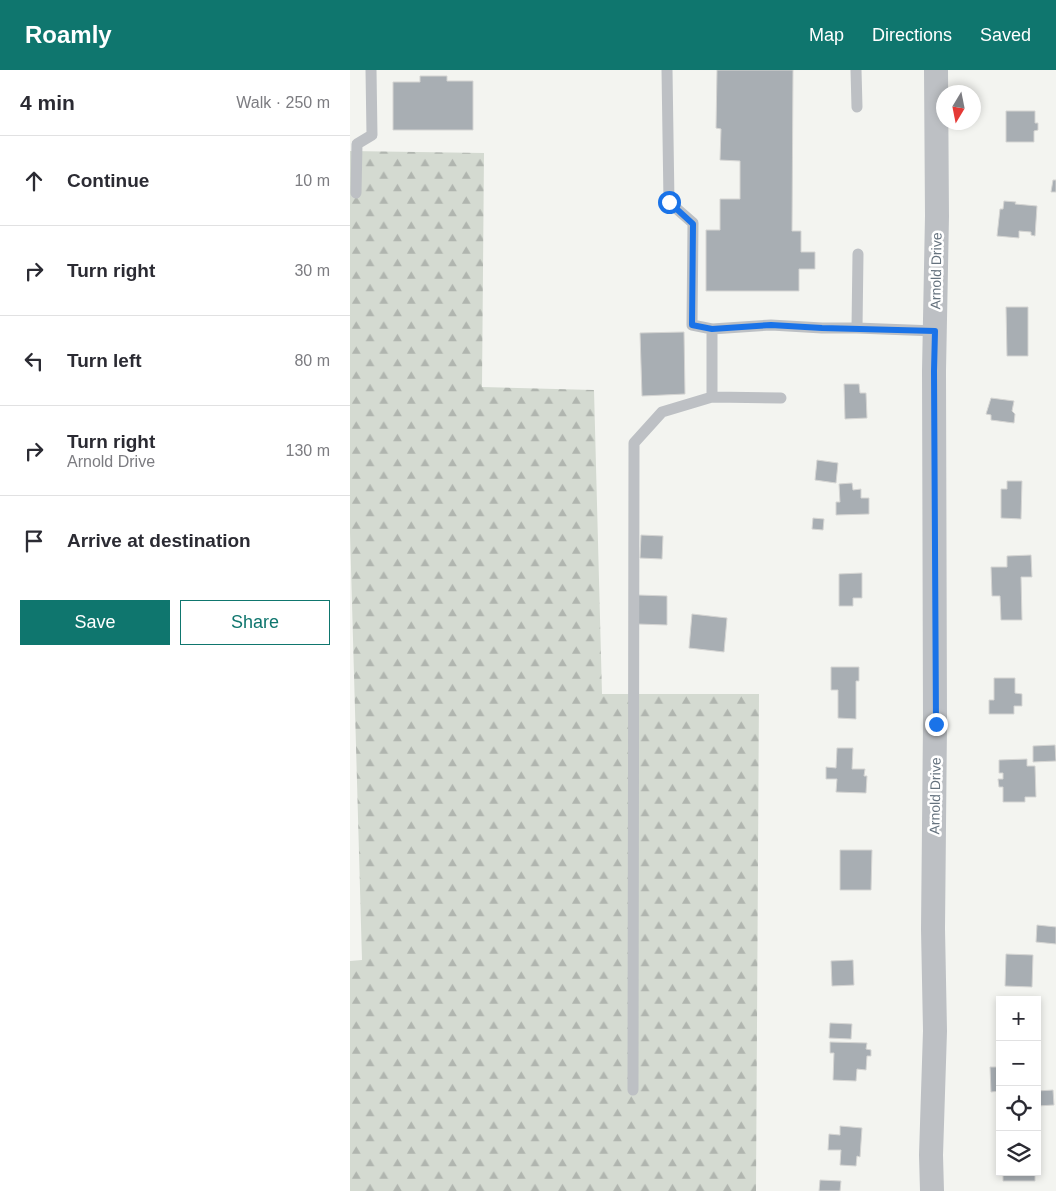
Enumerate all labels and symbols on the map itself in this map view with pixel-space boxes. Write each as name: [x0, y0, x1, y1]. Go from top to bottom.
north arrow: [936, 85, 981, 130]
route start: [658, 191, 681, 214]
street label: Arnold Drive: [927, 232, 945, 310]
route end: [925, 713, 948, 736]
street label: Arnold Drive: [926, 757, 944, 835]

